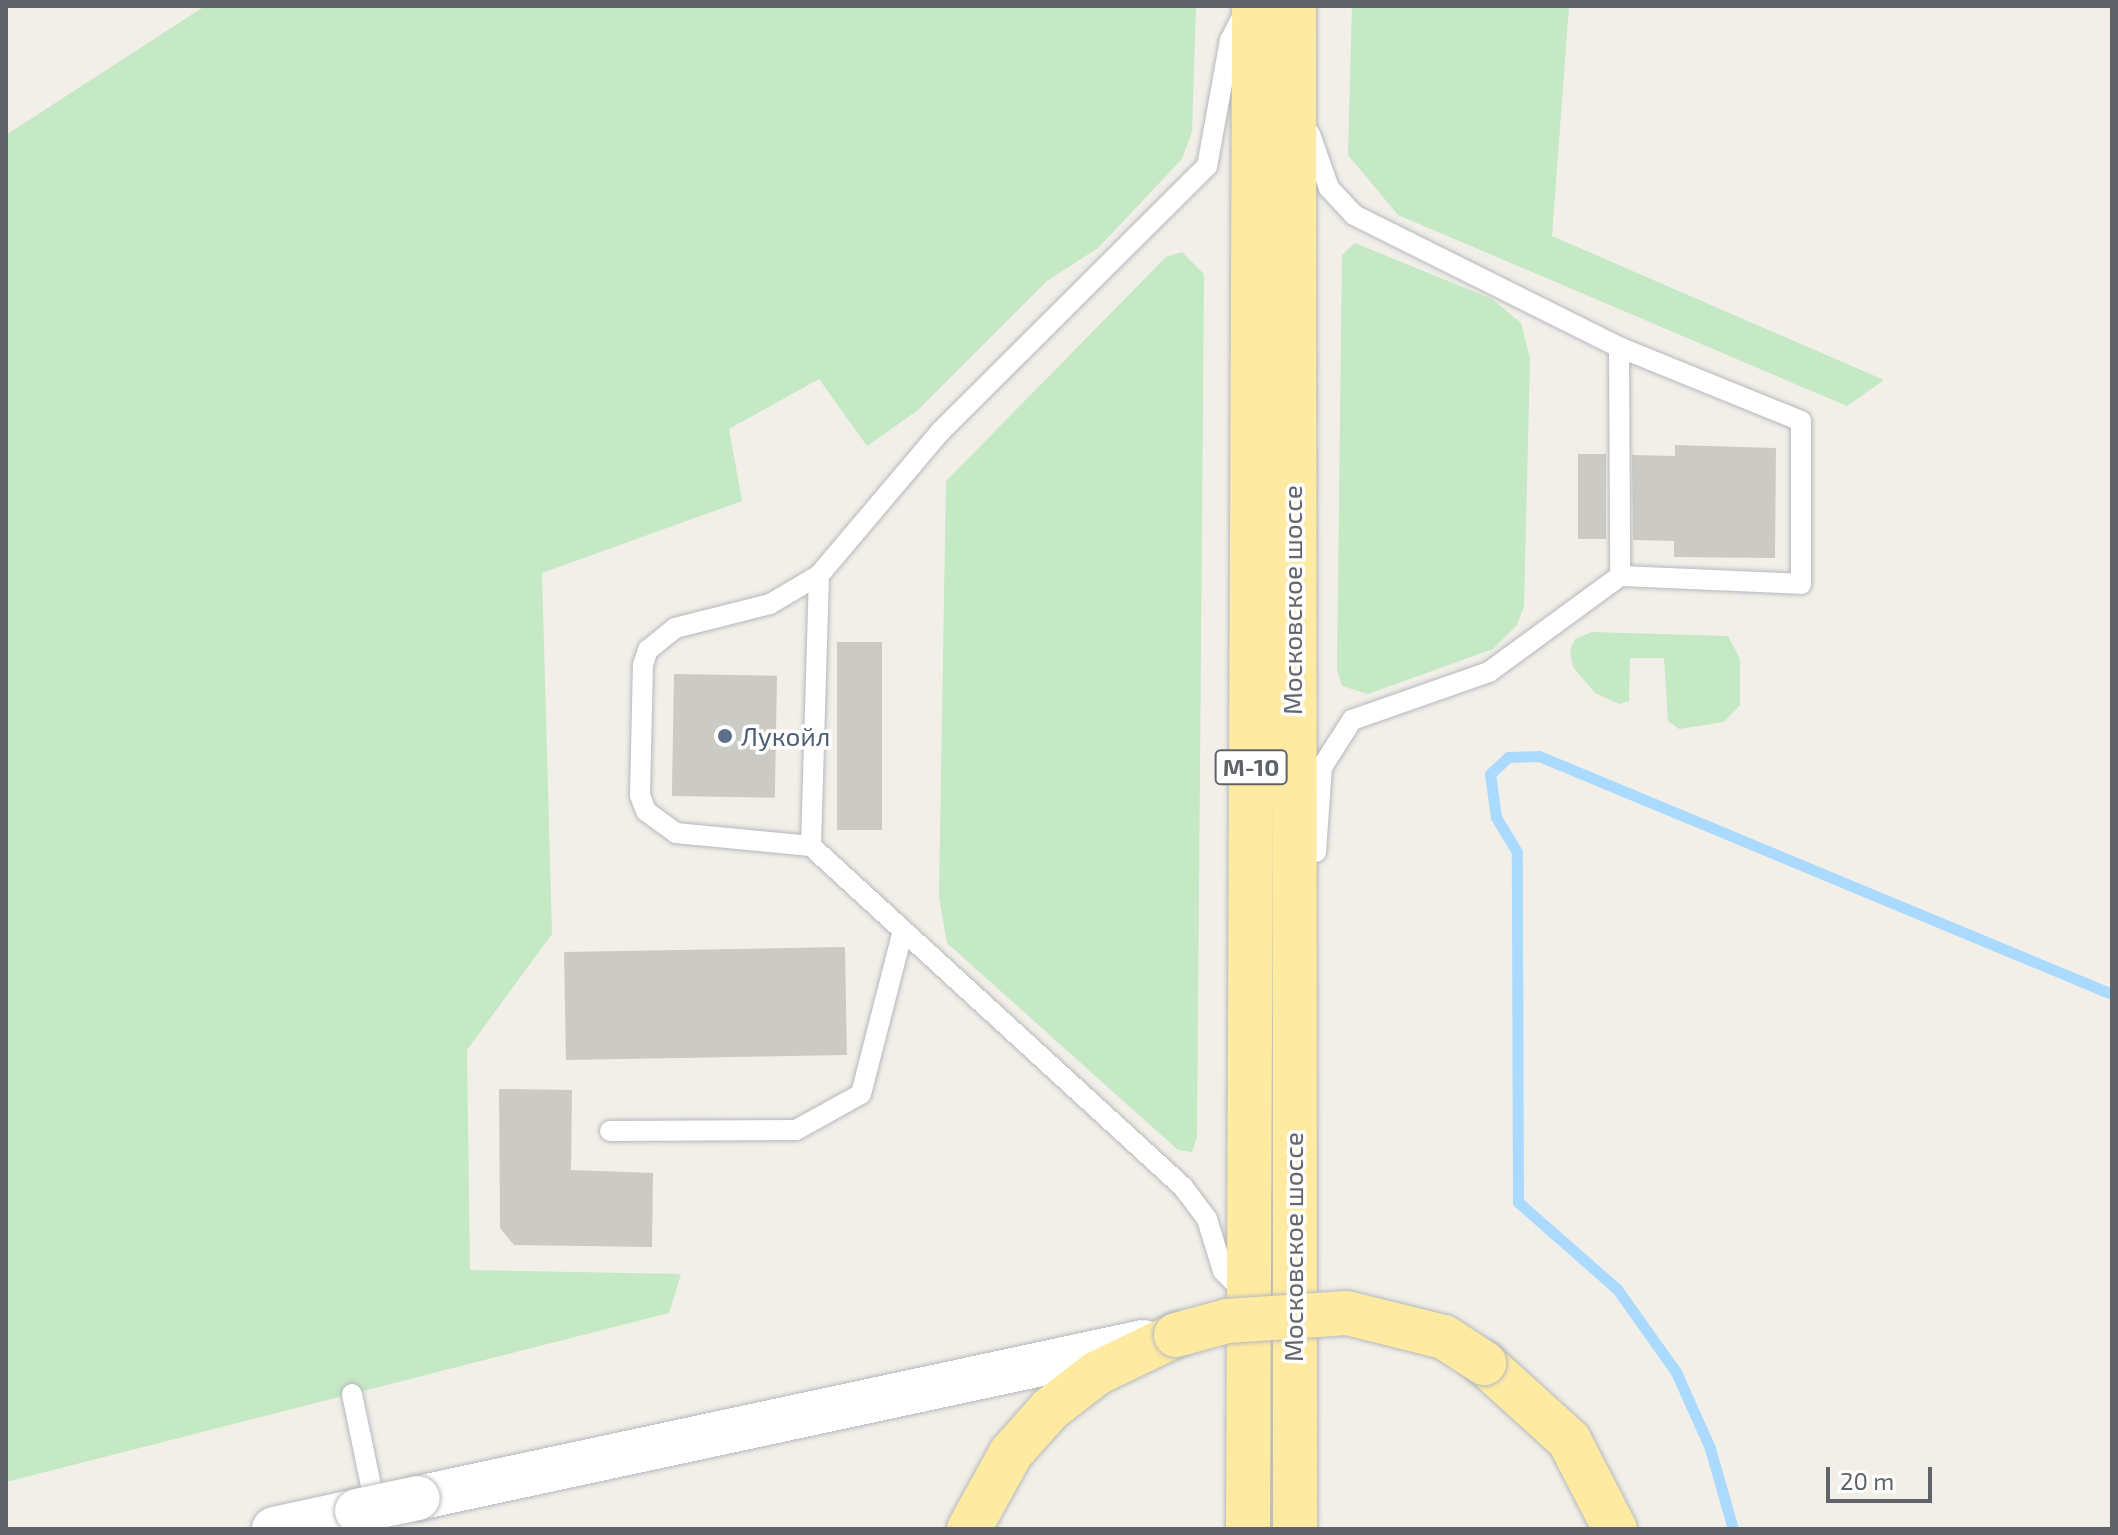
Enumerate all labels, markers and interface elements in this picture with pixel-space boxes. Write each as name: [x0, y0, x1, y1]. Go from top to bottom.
street label: Московское шоссе: [1276, 485, 1308, 715]
place label: Лукойл: [741, 720, 830, 752]
marker: Лукойл: [716, 727, 734, 745]
road number: М-10: [1213, 747, 1289, 787]
street label: Московское шоссе: [1277, 1132, 1309, 1362]
scale bar: [1830, 1451, 1936, 1501]
text: 20 m: [1840, 1466, 1894, 1495]

